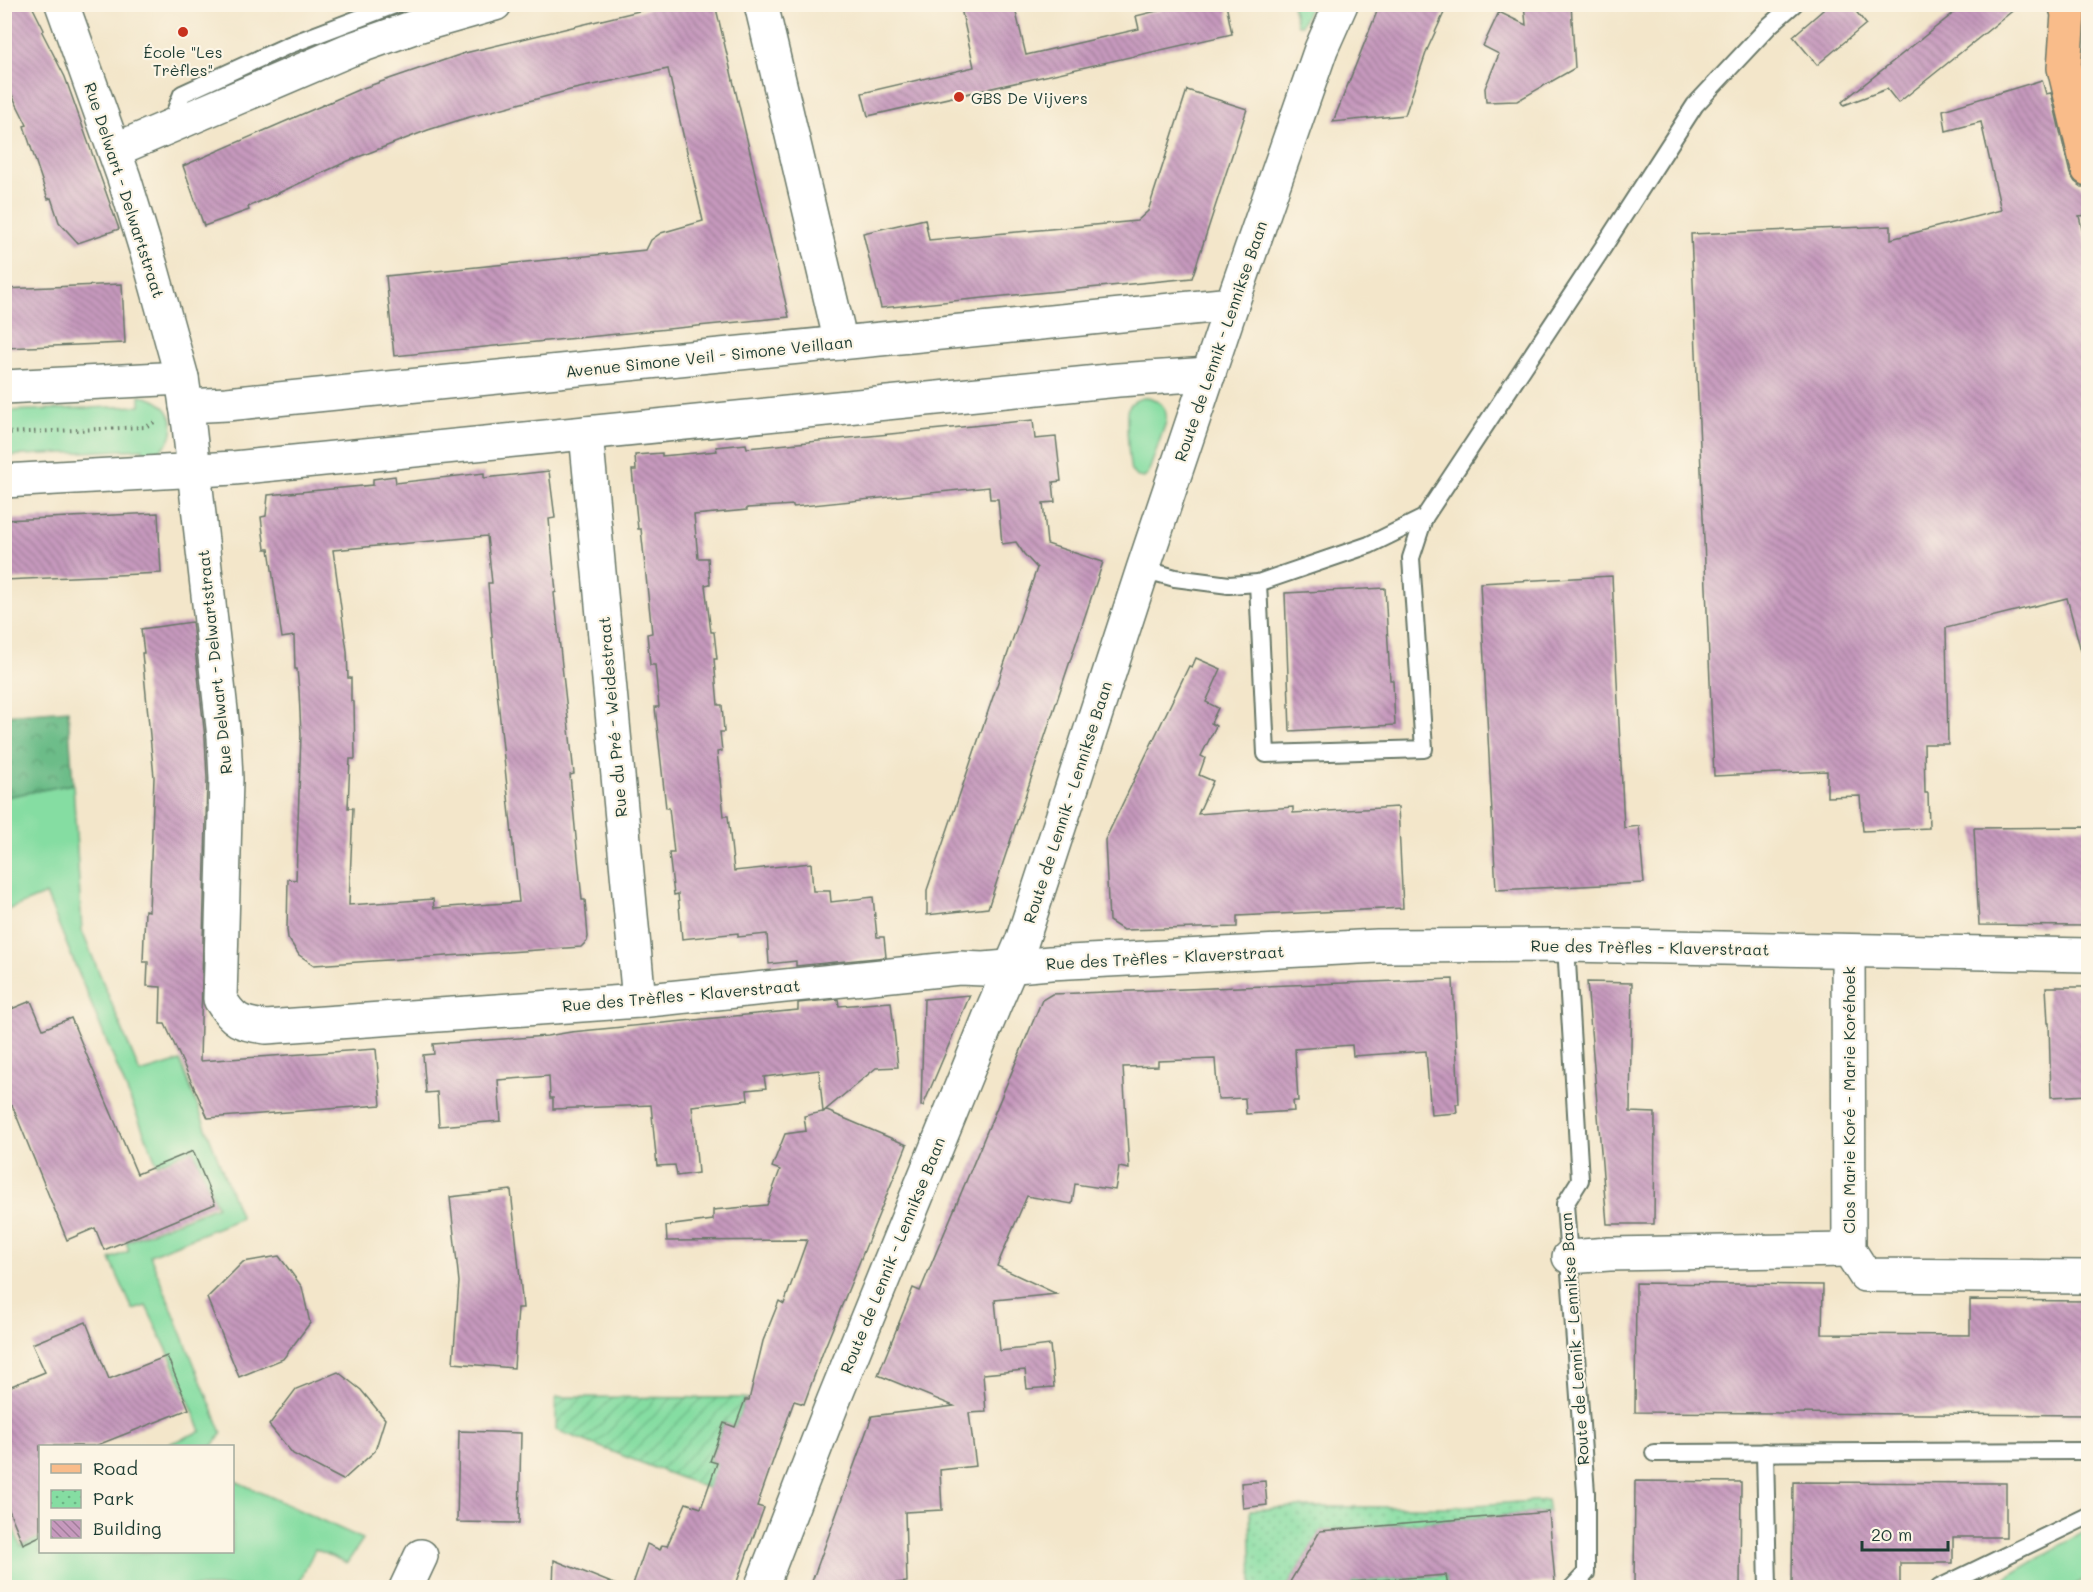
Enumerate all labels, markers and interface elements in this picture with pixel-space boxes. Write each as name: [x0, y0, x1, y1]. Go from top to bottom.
marker: École "Les Trèfles": [176, 25, 190, 39]
place label: École "Les Trèfles": [144, 41, 222, 80]
street label: Rue Delwart - Delwartstraat: [80, 79, 170, 301]
place label: GBS De Vijvers: [971, 87, 1088, 108]
marker: GBS De Vijvers: [952, 90, 966, 104]
street label: Route de Lennik - Lennikse Baan: [1169, 218, 1271, 464]
street label: Avenue Simone Veil - Simone Veillaan: [564, 330, 854, 382]
street label: Rue Delwart - Delwartstraat: [192, 549, 236, 775]
street label: Rue du Pré - Weidestraat: [593, 616, 631, 818]
street label: Route de Lennik - Lennikse Baan: [1018, 678, 1116, 926]
street label: Rue des Trèfles - Klaverstraat: [1530, 934, 1770, 960]
street label: Rue des Trèfles - Klaverstraat: [1045, 940, 1285, 974]
street label: Clos Marie Koré - Marie Koréhoek: [1838, 966, 1859, 1234]
street label: Rue des Trèfles - Klaverstraat: [561, 974, 801, 1016]
street label: Route de Lennik - Lennikse Baan: [835, 1134, 949, 1376]
street label: Route de Lennik - Lennikse Baan: [1555, 1212, 1593, 1466]
legend: [39, 1445, 234, 1553]
text: Road: [93, 1456, 138, 1480]
text: Park: [93, 1486, 134, 1510]
scale bar: [1862, 1514, 1948, 1552]
text: Building: [93, 1516, 161, 1540]
text: 20 m: [1871, 1522, 1912, 1546]

